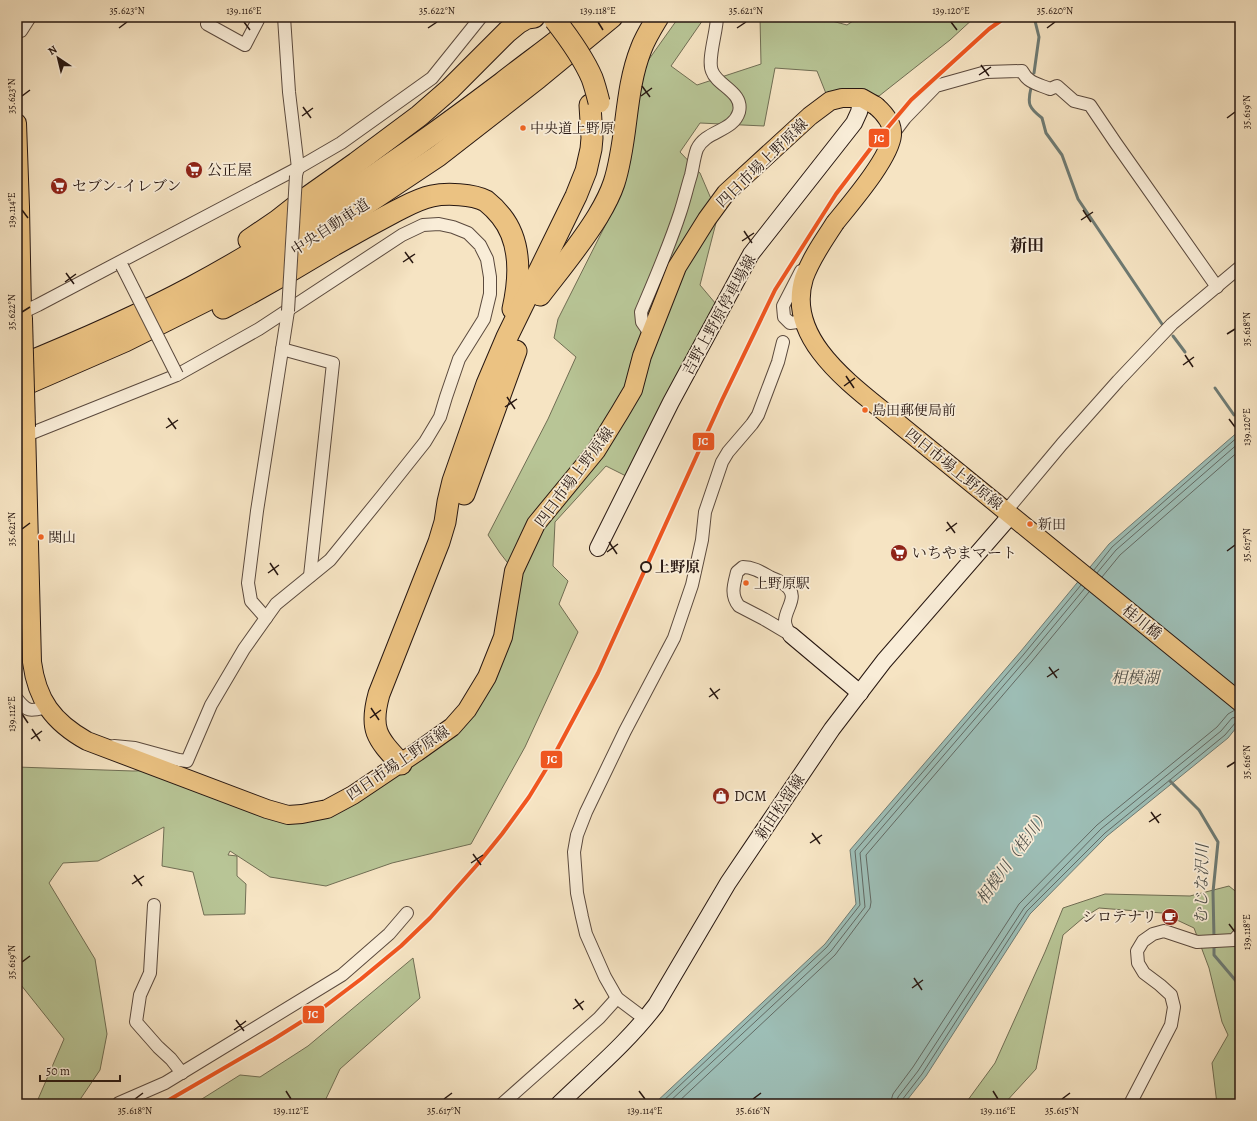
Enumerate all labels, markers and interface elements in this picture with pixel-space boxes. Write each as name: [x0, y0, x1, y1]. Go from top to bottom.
text: 35.623°N: [109, 4, 145, 17]
text: 139.116°E: [226, 4, 262, 17]
text: 35.622°N: [419, 4, 455, 17]
text: 139.118°E: [580, 4, 616, 17]
text: 35.621°N: [729, 4, 763, 17]
text: 139.120°E: [932, 4, 970, 17]
text: 35.620°N: [1037, 4, 1073, 17]
north arrow: [38, 38, 78, 78]
text: N: [45, 42, 60, 59]
text: 35.623°N: [5, 78, 18, 114]
text: 35.619°N: [1240, 95, 1253, 129]
street label: 四日市場上野原線: [712, 114, 812, 212]
place label: 中央道上野原: [530, 119, 614, 138]
marker: 中央道上野原: [518, 123, 528, 133]
line badge: JC: [868, 128, 890, 148]
text: JC: [874, 131, 884, 146]
supermarket icon: 公正屋: [184, 160, 204, 180]
place label: 公正屋: [207, 160, 252, 180]
supermarket icon: セブン-イレブン: [49, 176, 69, 196]
place label: セブン-イレブン: [72, 176, 182, 196]
text: 139.114°E: [5, 192, 18, 228]
street label: 中央自動車道: [287, 194, 373, 260]
district label: 新田: [1010, 234, 1044, 257]
street label: 吉野上野原停車場線: [678, 251, 760, 379]
text: 35.622°N: [5, 294, 18, 330]
text: 35.618°N: [1240, 312, 1253, 346]
place label: 島田郵便局前: [872, 401, 956, 420]
marker: 島田郵便局前: [860, 405, 870, 415]
text: 139.120°E: [1240, 408, 1253, 446]
street label: 四日市場上野原線: [530, 423, 618, 531]
street label: 四日市場上野原線: [901, 423, 1007, 515]
line badge: JC: [692, 432, 715, 451]
text: JC: [698, 434, 708, 449]
text: 35.621°N: [5, 512, 18, 546]
place label: 新田: [1038, 515, 1066, 534]
marker: 新田: [1025, 519, 1035, 529]
place label: 関山: [48, 528, 76, 547]
text: 35.617°N: [1240, 528, 1253, 562]
marker: 関山: [36, 532, 46, 542]
supermarket icon: いちやまマート: [889, 543, 909, 563]
place label: いちやまマート: [912, 543, 1017, 563]
place label: 上野原: [655, 557, 700, 577]
marker: 上野原: [640, 561, 652, 573]
place label: 上野原駅: [754, 574, 810, 593]
marker: 上野原駅: [741, 578, 751, 588]
street label: 桂川橋: [1118, 600, 1166, 644]
water label: 相模湖: [1111, 667, 1162, 689]
text: 139.112°E: [5, 696, 18, 732]
street label: 四日市場上野原線: [343, 721, 453, 805]
text: 35.616°N: [1240, 745, 1253, 779]
line badge: JC: [540, 750, 563, 769]
text: JC: [547, 752, 557, 767]
street label: 新田松留線: [751, 770, 809, 844]
shop icon: DCM: [711, 786, 731, 806]
place label: DCM: [734, 786, 767, 806]
water label: 相模川（桂川）: [971, 805, 1055, 909]
water label: むじな沢川: [1190, 842, 1214, 924]
place label: シロテナリ: [1082, 907, 1157, 927]
cafe icon: シロテナリ: [1160, 907, 1180, 927]
text: 139.118°E: [1240, 914, 1253, 950]
text: 35.619°N: [5, 945, 18, 979]
line badge: JC: [302, 1005, 325, 1024]
text: JC: [308, 1007, 318, 1022]
scale bar: [40, 1057, 120, 1083]
text: 50 m: [46, 1063, 70, 1079]
text: 35.618°N: [118, 1104, 152, 1117]
text: 139.112°E: [273, 1104, 309, 1117]
text: 35.617°N: [427, 1104, 461, 1117]
text: 139.114°E: [627, 1104, 663, 1117]
text: 35.616°N: [736, 1104, 770, 1117]
text: 139.116°E: [980, 1104, 1016, 1117]
text: 35.615°N: [1045, 1104, 1079, 1117]

